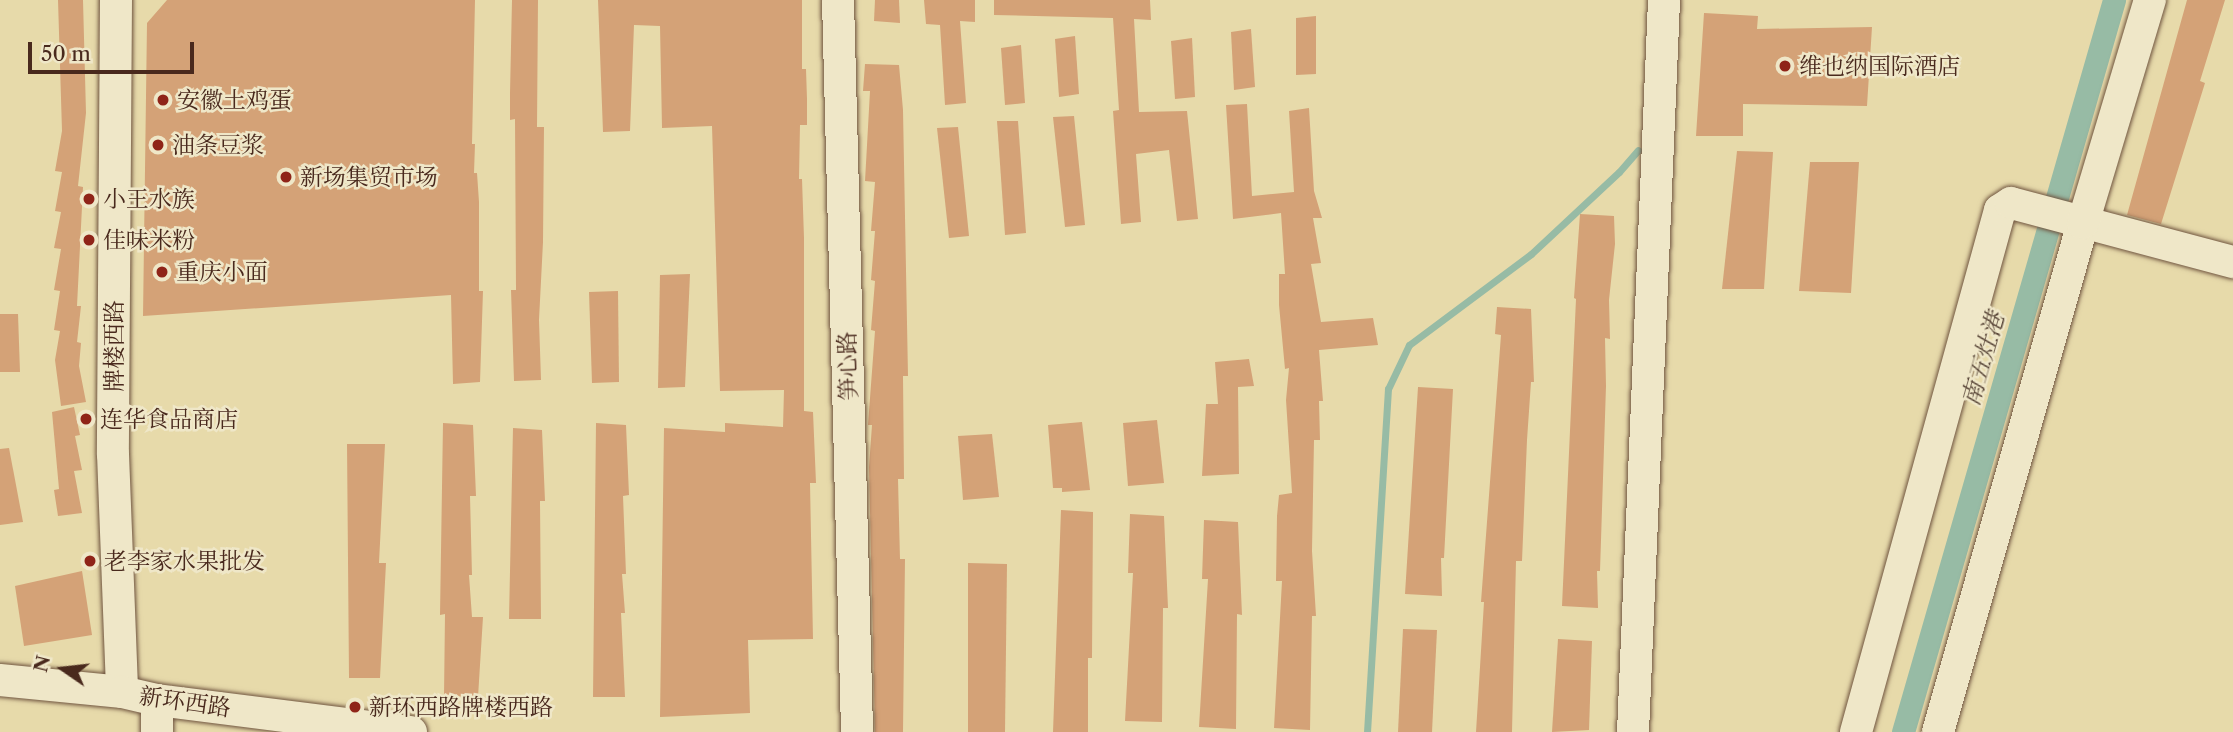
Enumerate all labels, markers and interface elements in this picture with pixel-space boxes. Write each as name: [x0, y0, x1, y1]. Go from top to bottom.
scale bar: [32, 28, 198, 72]
text: 50 m: [41, 41, 91, 66]
place label: 维也纳国际酒店: [1799, 52, 1960, 80]
marker: 维也纳国际酒店: [1777, 58, 1793, 74]
place label: 安徽土鸡蛋: [177, 86, 292, 114]
marker: 安徽土鸡蛋: [155, 92, 171, 108]
place label: 油条豆浆: [172, 131, 264, 159]
marker: 油条豆浆: [150, 137, 166, 153]
place label: 新场集贸市场: [300, 163, 438, 191]
marker: 新场集贸市场: [278, 169, 294, 185]
place label: 小王水族: [103, 185, 195, 213]
marker: 小王水族: [81, 191, 97, 207]
place label: 佳味米粉: [103, 226, 195, 254]
marker: 佳味米粉: [81, 232, 97, 248]
place label: 重庆小面: [176, 258, 268, 286]
marker: 重庆小面: [154, 264, 170, 280]
street label: 牌楼西路: [100, 300, 128, 392]
water label: 南五灶港: [1956, 309, 2010, 409]
street label: 笋心路: [833, 331, 863, 401]
place label: 连华食品商店: [100, 405, 238, 433]
marker: 连华食品商店: [78, 411, 94, 427]
place label: 老李家水果批发: [104, 547, 265, 575]
marker: 老李家水果批发: [82, 553, 98, 569]
north arrow: [28, 634, 98, 704]
text: N: [29, 653, 55, 675]
street label: 新环西路: [138, 682, 232, 722]
place label: 新环西路牌楼西路: [369, 693, 553, 721]
marker: 新环西路牌楼西路: [347, 699, 363, 715]

